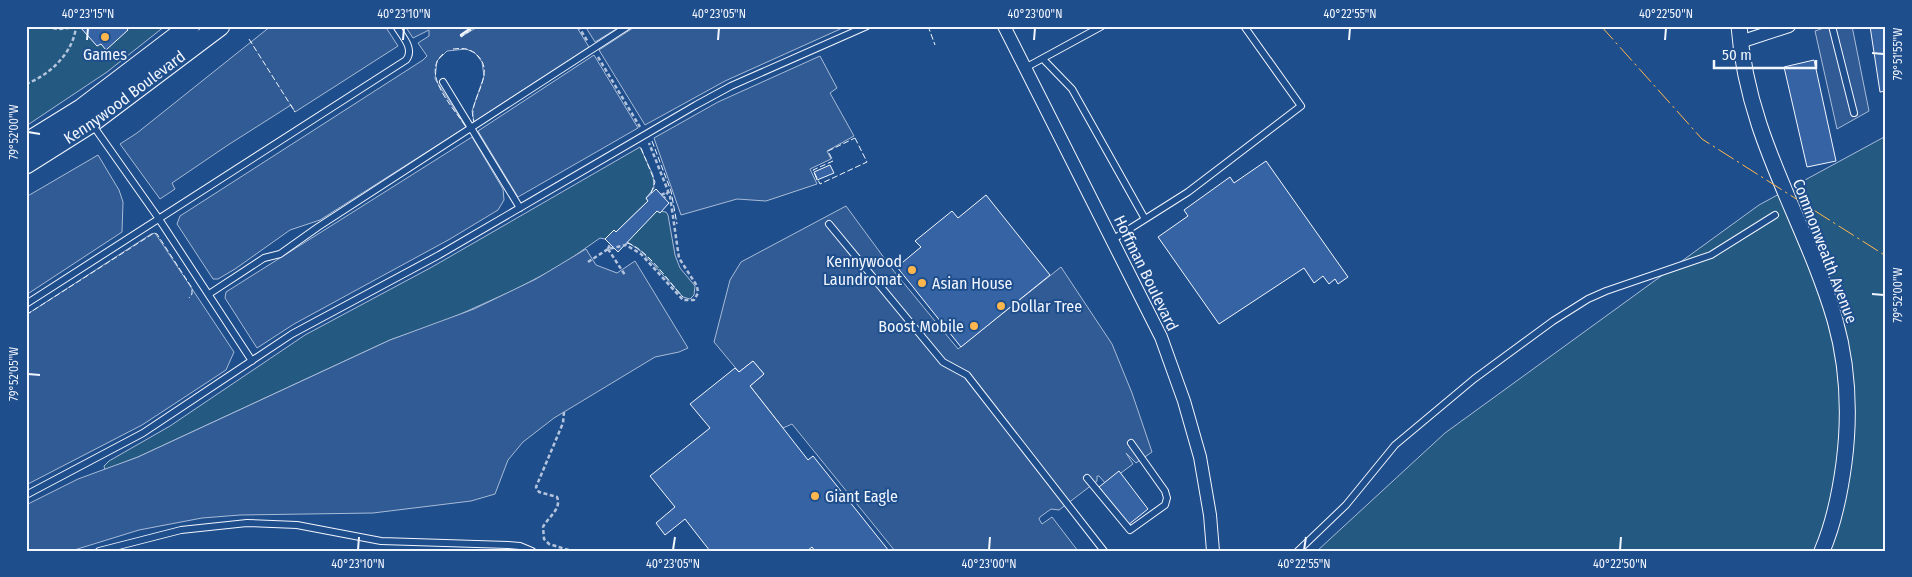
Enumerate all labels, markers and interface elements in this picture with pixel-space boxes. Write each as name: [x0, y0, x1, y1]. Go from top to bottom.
text: 40°23'15"N: [62, 7, 114, 21]
text: 40°23'10"N: [377, 7, 431, 21]
text: 40°23'05"N: [692, 7, 746, 21]
text: 40°23'00"N: [1008, 7, 1062, 21]
text: 40°22'55"N: [1323, 7, 1377, 21]
text: 40°22'50"N: [1639, 7, 1693, 21]
text: 79°51'55"W: [1891, 28, 1905, 80]
marker: Games: [99, 31, 111, 43]
scale bar: [1714, 38, 1817, 70]
place label: Games: [83, 45, 127, 64]
street label: Kennywood Boulevard: [60, 46, 189, 147]
text: 50 m: [1722, 46, 1752, 64]
text: 79°52'00"W: [7, 104, 21, 160]
street label: Commonwealth Avenue: [1789, 176, 1861, 326]
street label: Hoffman Boulevard: [1110, 212, 1182, 334]
place label: Kennywood Laundromat: [823, 252, 903, 289]
marker: Kennywood Laundromat: [906, 264, 918, 276]
text: 79°52'00"W: [1891, 267, 1905, 323]
place label: Asian House: [932, 274, 1013, 293]
marker: Asian House: [916, 277, 928, 289]
place label: Dollar Tree: [1011, 297, 1082, 316]
marker: Dollar Tree: [995, 300, 1007, 312]
place label: Boost Mobile: [878, 317, 964, 336]
marker: Boost Mobile: [968, 320, 980, 332]
text: 79°52'05"W: [7, 347, 21, 401]
place label: Giant Eagle: [825, 487, 898, 506]
marker: Giant Eagle: [809, 490, 821, 502]
text: 40°23'10"N: [331, 557, 385, 571]
text: 40°23'05"N: [646, 557, 700, 571]
text: 40°23'00"N: [962, 557, 1016, 571]
text: 40°22'55"N: [1277, 557, 1331, 571]
text: 40°22'50"N: [1593, 557, 1647, 571]

